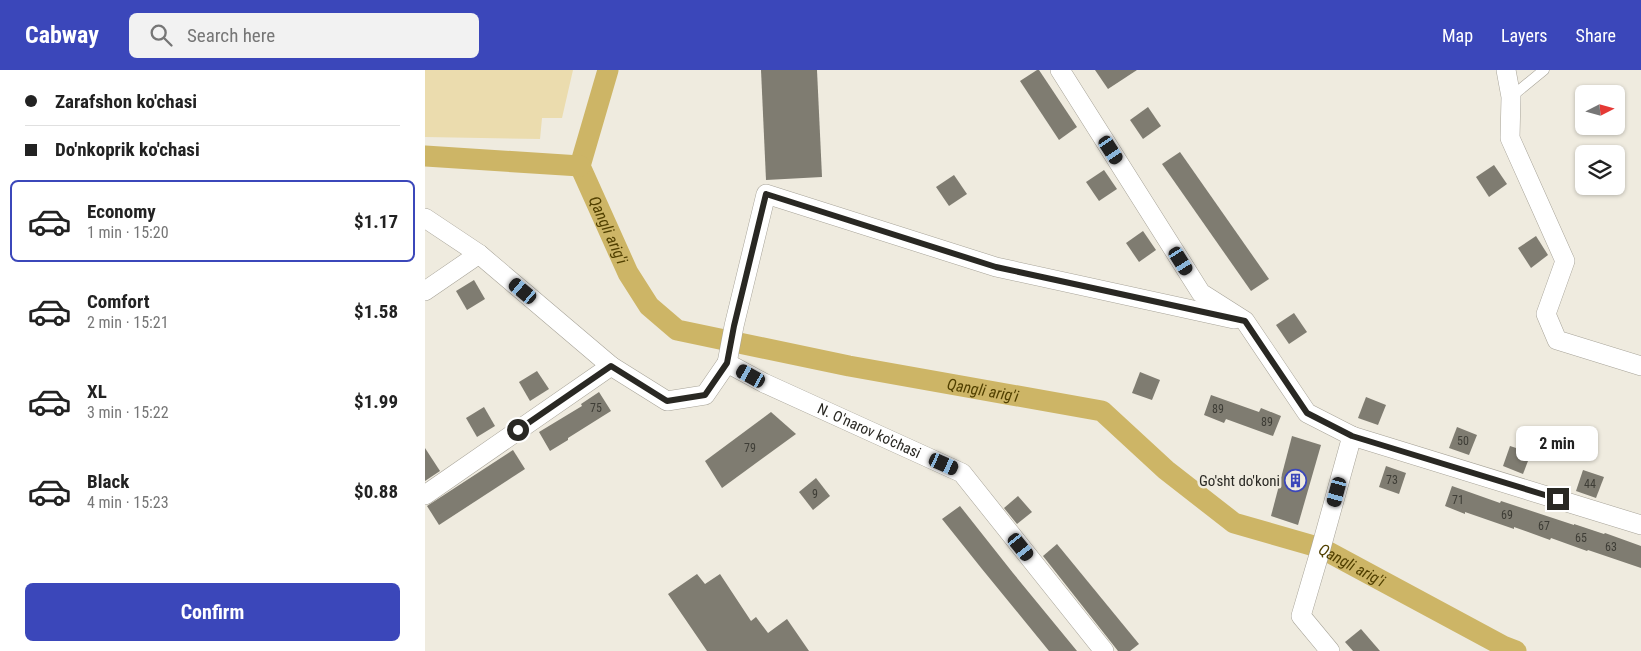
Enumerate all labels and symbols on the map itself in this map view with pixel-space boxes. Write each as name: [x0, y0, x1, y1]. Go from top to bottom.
north arrow: [1575, 85, 1625, 135]
car: [1096, 133, 1125, 167]
water label: Qangli arig'i: [585, 193, 632, 267]
car: [1166, 244, 1195, 278]
car: [506, 276, 539, 306]
car: [734, 362, 767, 390]
water label: Qangli arig'i: [946, 375, 1021, 406]
street label: N. O'narov ko'chasi: [815, 400, 924, 462]
house number: 75: [590, 401, 602, 415]
house number: 89: [1212, 402, 1224, 416]
house number: 89: [1261, 415, 1273, 429]
route start: [507, 419, 529, 441]
callout: 2 min: [1517, 426, 1599, 462]
house number: 50: [1457, 434, 1469, 448]
house number: 79: [744, 441, 756, 455]
car: [927, 451, 960, 477]
building icon: Go'sht do'koni: [1284, 469, 1308, 493]
place label: Go'sht do'koni: [1199, 472, 1280, 490]
house number: 73: [1386, 473, 1398, 487]
car: [1325, 476, 1348, 508]
house number: 44: [1584, 477, 1596, 491]
house number: 9: [812, 487, 818, 501]
route end: [1547, 488, 1569, 510]
house number: 71: [1452, 493, 1464, 507]
house number: 69: [1501, 508, 1513, 522]
house number: 67: [1538, 519, 1550, 533]
car: [1005, 531, 1036, 563]
house number: 65: [1575, 531, 1587, 545]
water label: Qangli arig'i: [1315, 540, 1389, 591]
house number: 63: [1605, 540, 1617, 554]

